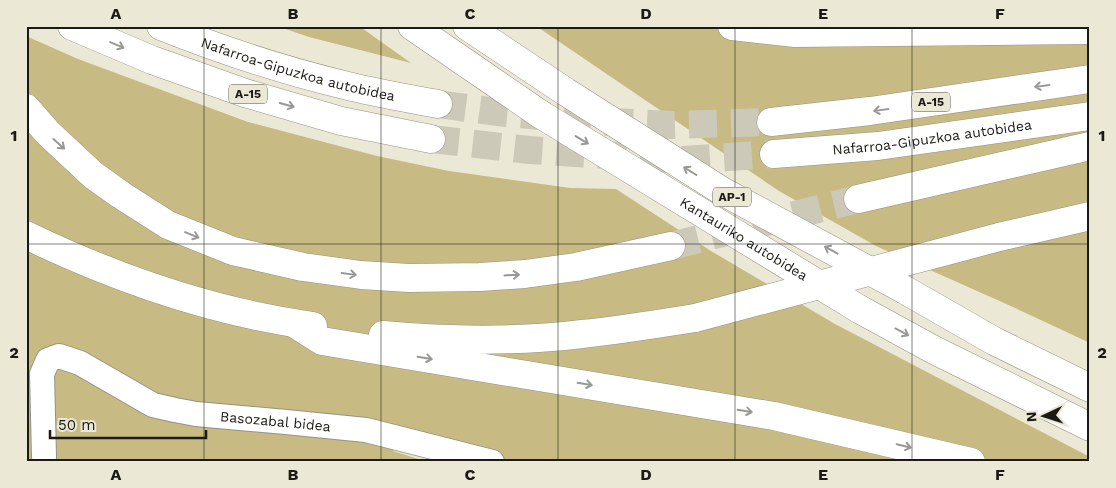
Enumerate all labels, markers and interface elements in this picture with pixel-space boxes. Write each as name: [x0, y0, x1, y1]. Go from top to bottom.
text: A: [111, 4, 122, 23]
text: B: [288, 4, 299, 23]
text: C: [465, 4, 476, 23]
text: D: [640, 4, 652, 23]
text: E: [818, 4, 828, 23]
text: F: [995, 4, 1005, 23]
street label: Nafarroa-Gipuzkoa autobidea: [199, 34, 396, 104]
one-way arrow: [109, 41, 124, 51]
one-way arrow: [1034, 81, 1050, 91]
road number: A-15: [229, 85, 267, 104]
road number: A-15: [912, 92, 950, 111]
one-way arrow: [278, 101, 294, 110]
one-way arrow: [873, 105, 889, 115]
street label: Nafarroa-Gipuzkoa autobidea: [832, 116, 1033, 157]
text: 1: [11, 126, 17, 145]
text: 1: [1099, 126, 1105, 145]
one-way arrow: [575, 134, 589, 145]
one-way arrow: [53, 138, 66, 149]
one-way arrow: [683, 165, 697, 175]
road number: AP-1: [713, 188, 751, 206]
street label: Kantauriko autobidea: [677, 194, 811, 284]
one-way arrow: [184, 230, 199, 240]
one-way arrow: [824, 245, 839, 255]
one-way arrow: [341, 269, 357, 279]
one-way arrow: [503, 270, 519, 279]
one-way arrow: [894, 327, 909, 337]
text: 2: [9, 343, 19, 362]
text: 2: [1097, 343, 1107, 362]
one-way arrow: [416, 353, 432, 363]
one-way arrow: [577, 379, 593, 389]
north arrow: [1018, 390, 1068, 440]
one-way arrow: [737, 406, 753, 416]
scale bar: [50, 408, 206, 440]
street label: Basozabal bidea: [220, 408, 331, 434]
text: N: [1023, 411, 1039, 423]
text: 50 m: [58, 416, 95, 434]
one-way arrow: [895, 442, 911, 451]
text: A: [111, 465, 122, 484]
text: B: [288, 465, 299, 484]
text: C: [465, 465, 476, 484]
text: D: [640, 465, 652, 484]
text: E: [818, 465, 828, 484]
text: F: [995, 465, 1005, 484]

